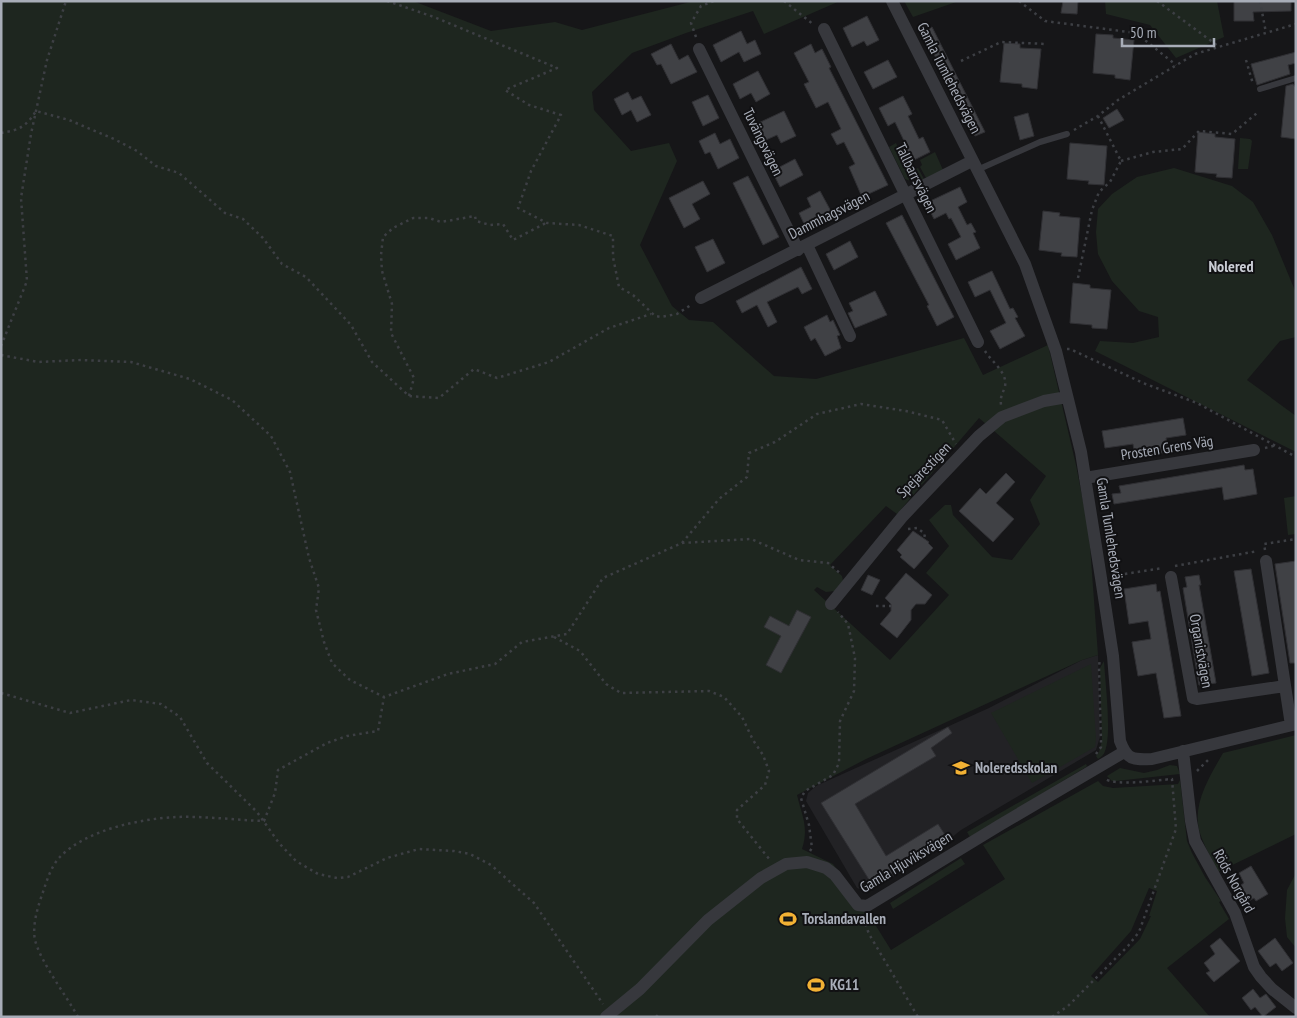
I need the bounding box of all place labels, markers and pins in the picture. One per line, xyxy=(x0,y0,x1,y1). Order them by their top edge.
school or university icon: Noleredsskolan xyxy=(951,758,971,778)
place label: Noleredsskolan xyxy=(975,758,1057,777)
sports icon: Torslandavallen xyxy=(778,909,798,929)
place label: Torslandavallen xyxy=(802,909,886,928)
sports icon: KG11 xyxy=(806,975,826,995)
place label: KG11 xyxy=(830,975,859,994)

